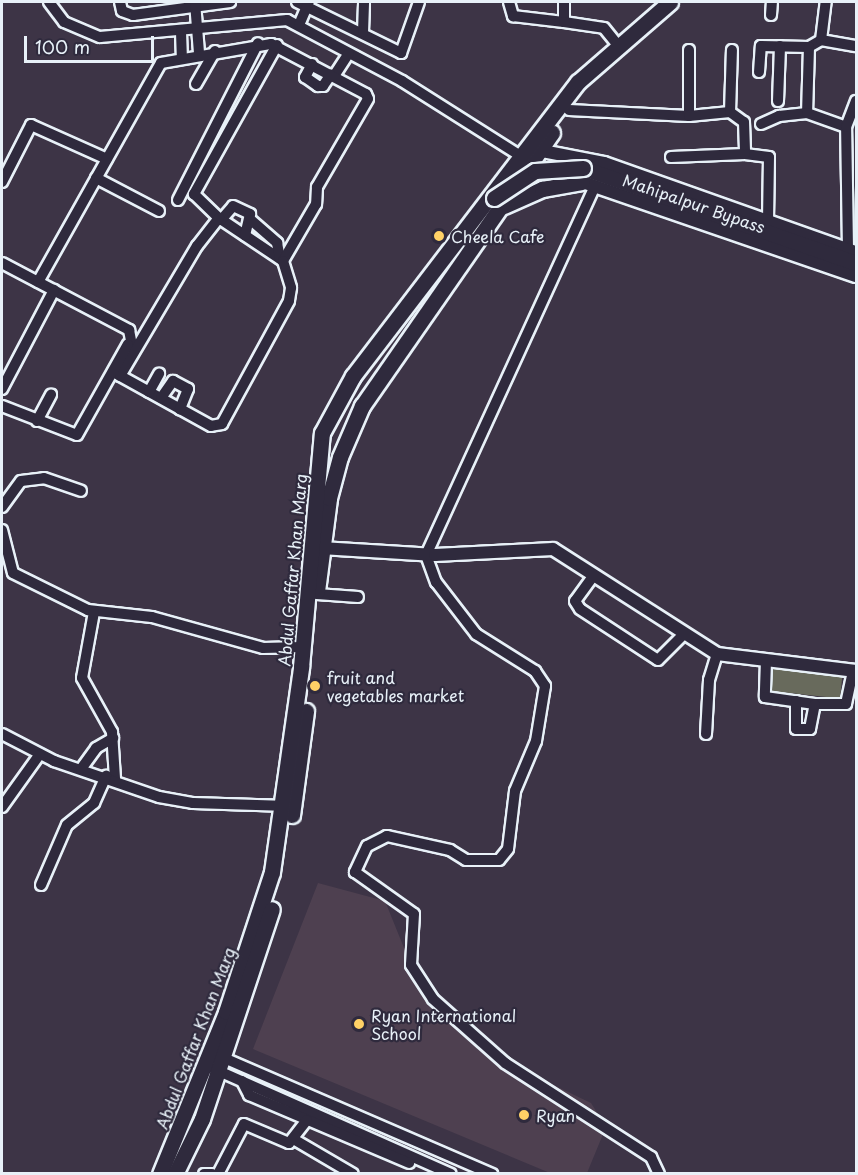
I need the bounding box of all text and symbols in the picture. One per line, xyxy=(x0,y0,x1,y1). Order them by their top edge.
scale bar xyxy=(27,24,158,62)
text: 100 m xyxy=(35,33,90,60)
street label: Mahipalpur Bypass xyxy=(620,170,768,236)
place label: Cheela Cafe xyxy=(451,226,544,246)
marker: Cheela Cafe xyxy=(432,229,446,243)
street label: Abdul Gaffar Khan Marg xyxy=(274,473,310,667)
place label: fruit and vegetables market xyxy=(327,667,466,705)
marker: fruit and vegetables market xyxy=(308,679,322,693)
street label: Abdul Gaffar Khan Marg xyxy=(152,945,238,1131)
place label: Ryan International School xyxy=(371,1005,517,1043)
marker: Ryan International School xyxy=(352,1017,366,1031)
place label: Ryan xyxy=(536,1105,575,1125)
marker: Ryan xyxy=(517,1108,531,1122)

